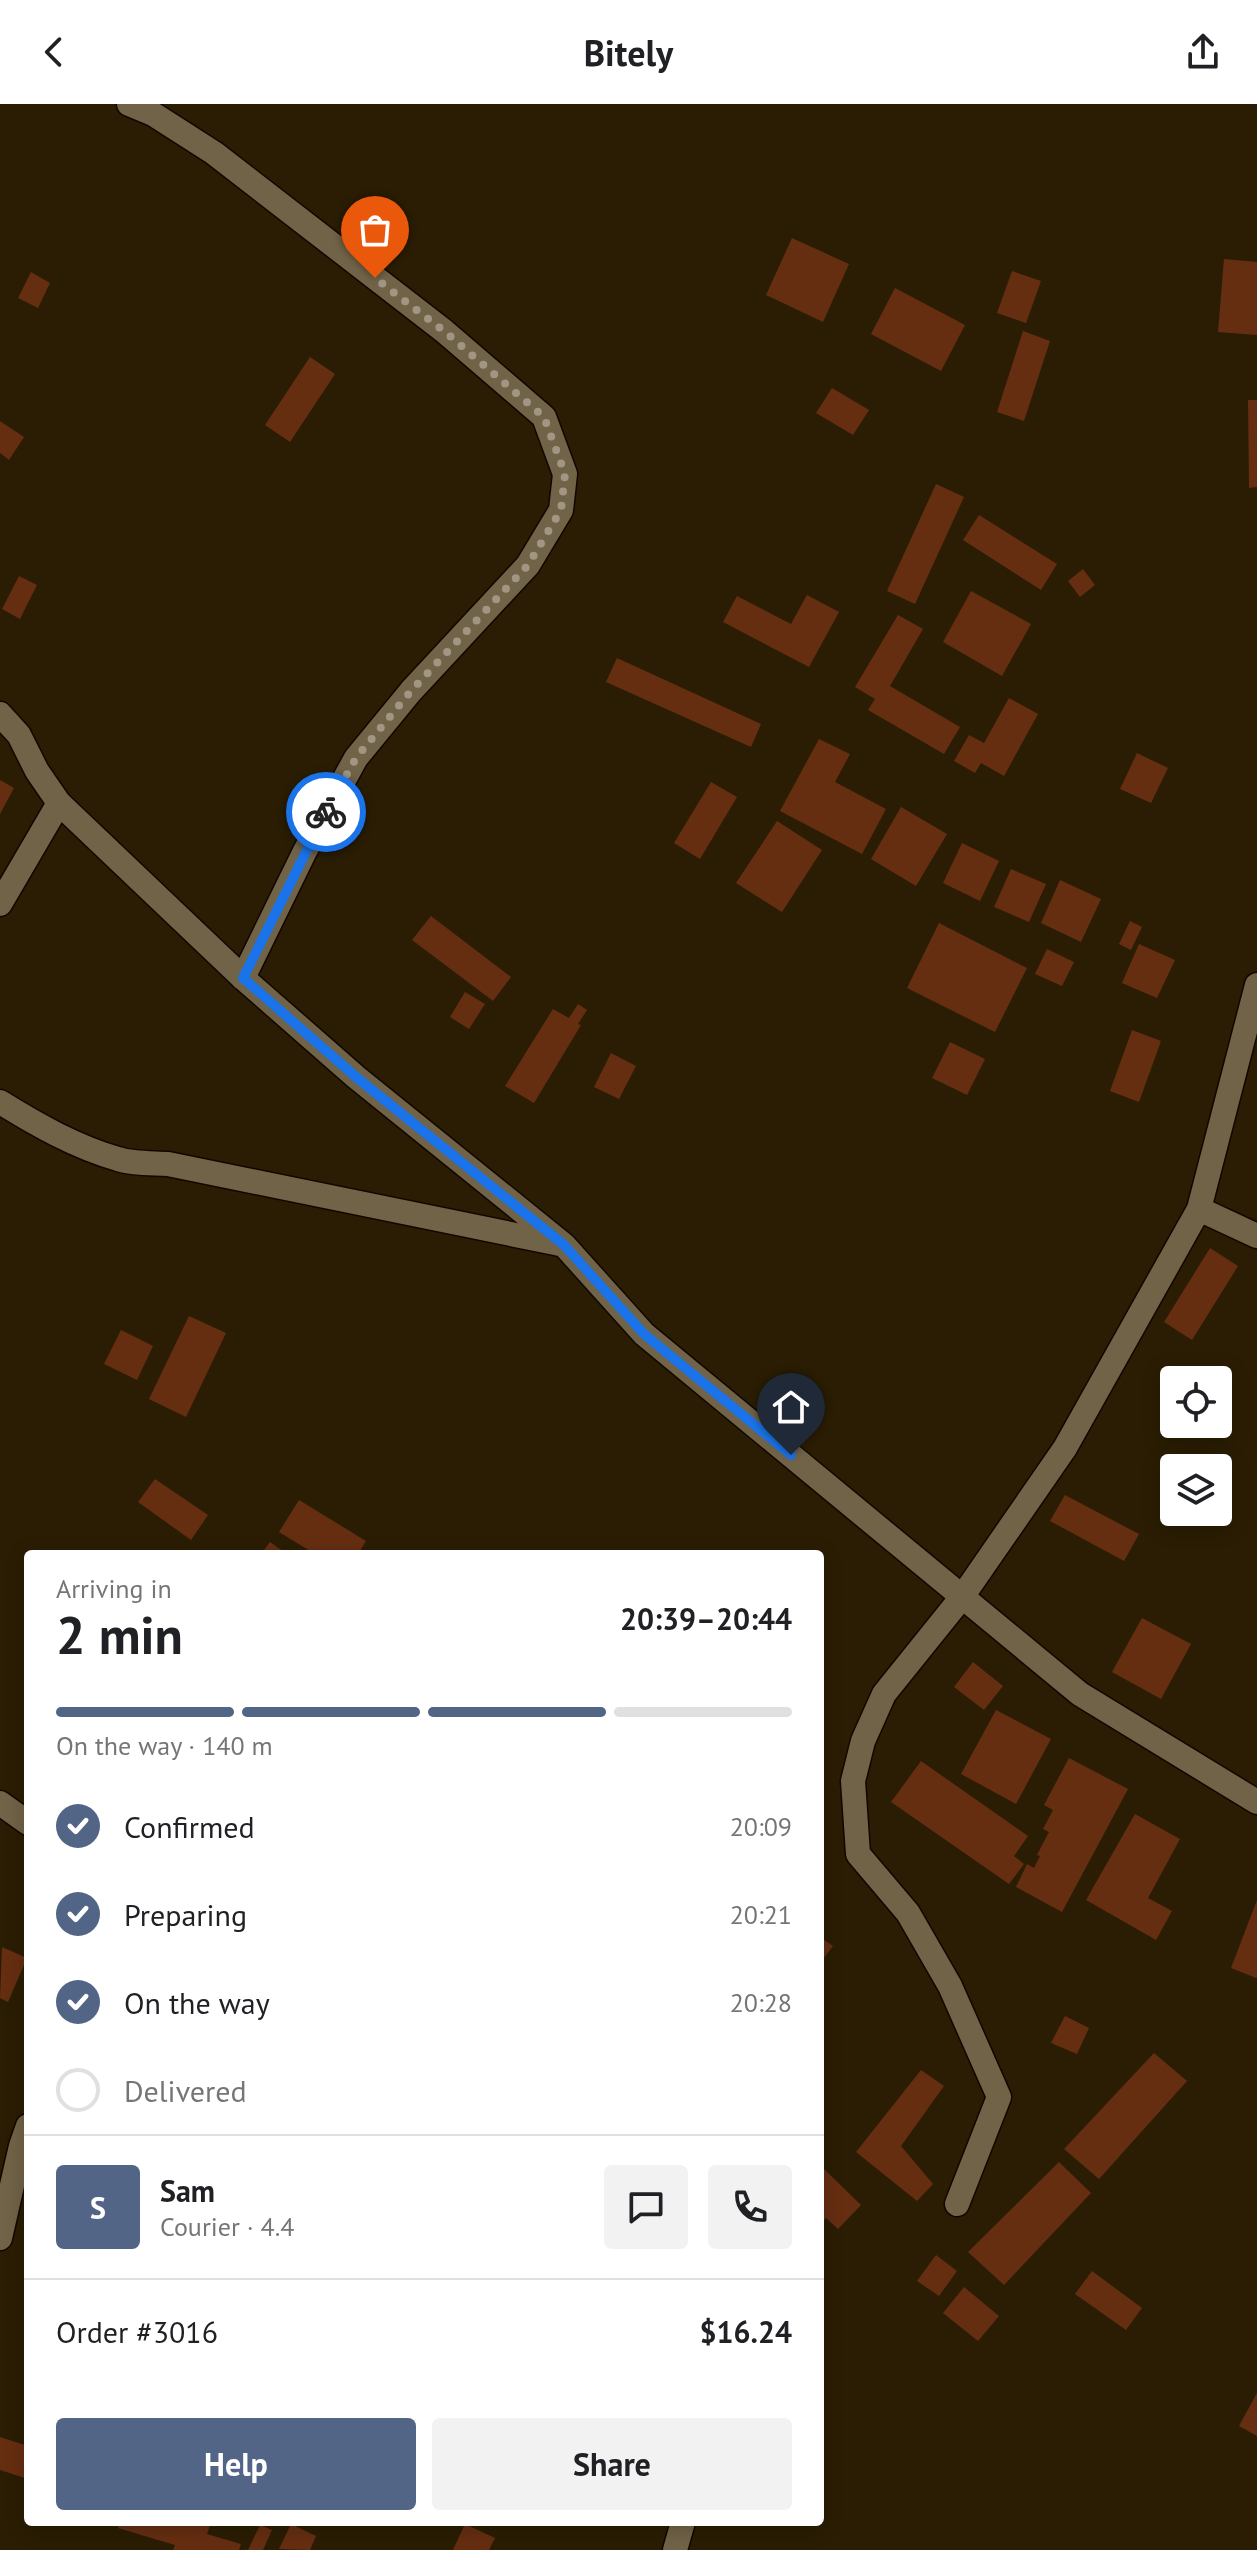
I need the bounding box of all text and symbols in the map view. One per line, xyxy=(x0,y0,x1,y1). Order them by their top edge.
text: Bitely xyxy=(584,29,673,76)
icon: back xyxy=(32,30,76,74)
icon: share xyxy=(1181,30,1225,74)
pin xyxy=(341,196,409,278)
icon: bag xyxy=(353,208,397,252)
courier xyxy=(286,772,366,852)
icon: bike xyxy=(304,790,348,834)
map controls xyxy=(1160,1366,1232,1526)
button: locate xyxy=(1160,1366,1232,1438)
pin xyxy=(757,1373,825,1455)
icon: home xyxy=(769,1385,813,1429)
button: layers xyxy=(1160,1454,1232,1526)
text: Arriving in xyxy=(56,1572,172,1605)
text: 20:39–20:44 xyxy=(620,1599,792,1638)
text: 2 min xyxy=(56,1601,183,1668)
text: On the way · 140 m xyxy=(56,1729,273,1762)
icon: check xyxy=(56,1804,100,1848)
text: Confirmed xyxy=(124,1807,255,1846)
text: 20:09 xyxy=(730,1810,792,1843)
icon: check xyxy=(56,1892,100,1936)
text: Preparing xyxy=(124,1895,247,1934)
text: 20:21 xyxy=(730,1898,792,1931)
icon: check xyxy=(56,1980,100,2024)
text: On the way xyxy=(124,1983,270,2022)
text: 20:28 xyxy=(730,1986,792,2019)
text: Delivered xyxy=(124,2071,247,2110)
button: chat xyxy=(604,2165,688,2249)
button: phone xyxy=(708,2165,792,2249)
text: Sam xyxy=(160,2171,215,2210)
text: S xyxy=(90,2188,106,2227)
text: Courier · 4.4 xyxy=(160,2210,294,2243)
text: Order #3016 xyxy=(56,2312,218,2351)
text: $16.24 xyxy=(700,2312,792,2351)
button: Help xyxy=(56,2418,416,2510)
button: Share xyxy=(432,2418,792,2510)

